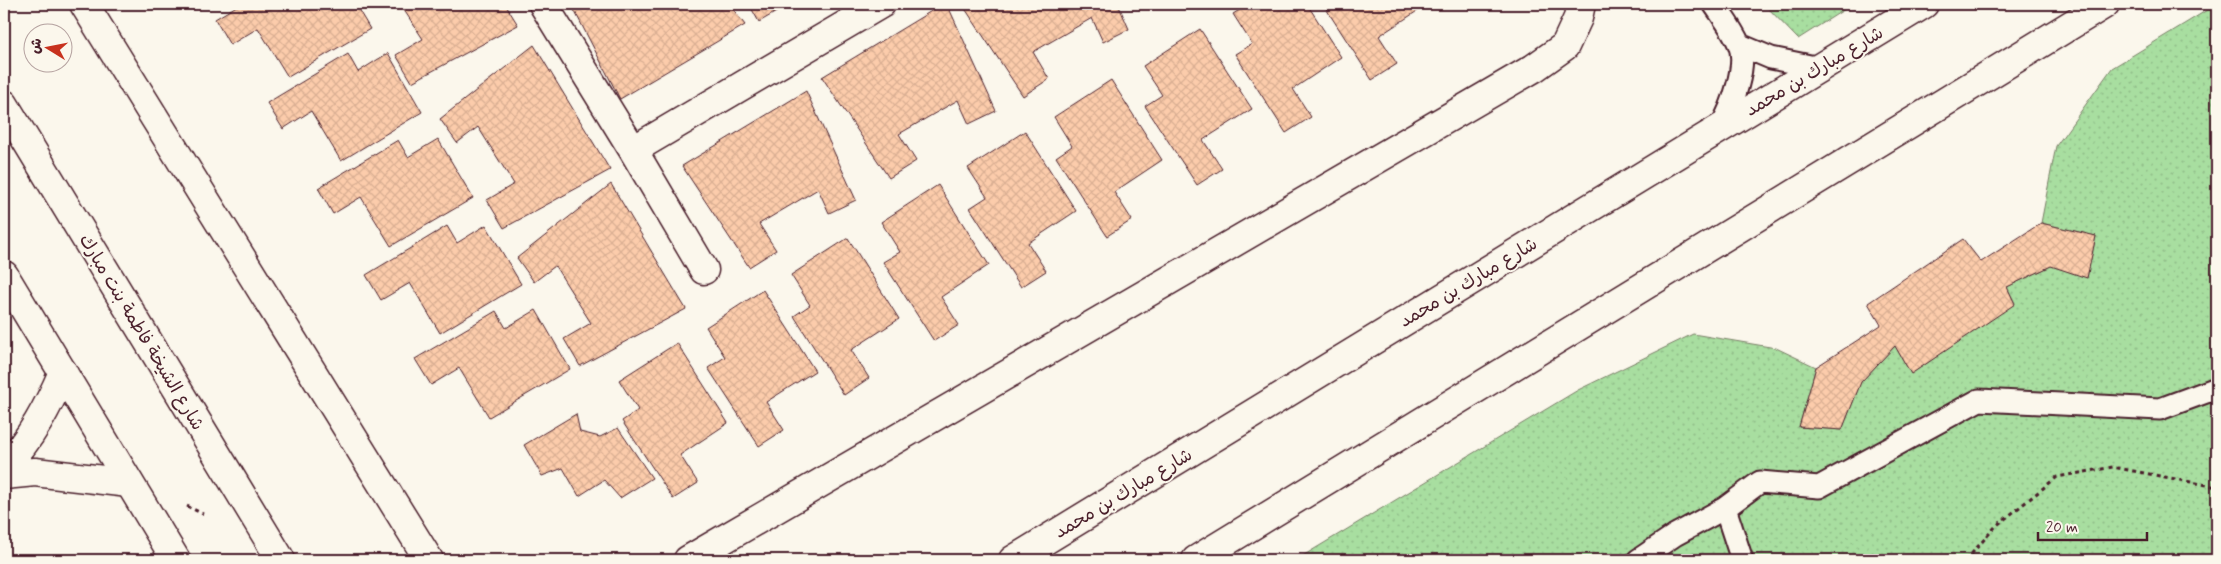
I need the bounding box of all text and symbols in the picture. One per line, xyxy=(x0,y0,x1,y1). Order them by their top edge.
street label: شارع مبارك بن محمد xyxy=(1741,21,1888,123)
north arrow xyxy=(22,22,72,72)
text: ش xyxy=(26,37,46,55)
street label: شارع الشيخة فاطمة بنت مبارك xyxy=(73,230,209,435)
street label: شارع مبارك بن محمد xyxy=(1395,232,1542,334)
street label: شارع مبارك بن محمد xyxy=(1050,443,1197,545)
scale bar xyxy=(2038,509,2147,541)
text: 20 m xyxy=(2046,518,2078,538)

